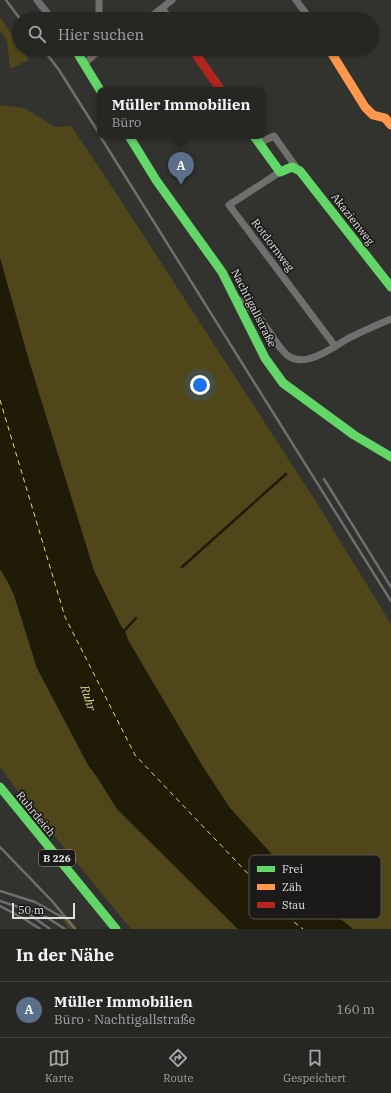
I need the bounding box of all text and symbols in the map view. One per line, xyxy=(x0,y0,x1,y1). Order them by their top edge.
search box xyxy=(12,12,379,56)
icon: search xyxy=(26,23,48,45)
text: Hier suchen xyxy=(58,25,144,44)
popup xyxy=(97,87,265,139)
text: Müller Immobilien xyxy=(112,95,250,114)
text: Büro xyxy=(112,114,141,131)
pin: A xyxy=(168,152,194,185)
street label: Akazienweg xyxy=(328,190,378,248)
street label: Rotdornweg xyxy=(249,216,297,274)
street label: Nachtigallstraße xyxy=(228,267,280,350)
your location xyxy=(190,375,210,395)
water label: Ruhr xyxy=(77,682,100,713)
street label: Ruhrdeich xyxy=(13,788,59,840)
road number: B 226 xyxy=(39,850,75,866)
legend xyxy=(249,855,381,919)
text: Frei xyxy=(282,862,303,876)
text: Zäh xyxy=(282,880,302,894)
text: Stau xyxy=(282,898,305,912)
scale bar xyxy=(12,901,75,920)
text: 50 m xyxy=(18,903,44,917)
text: In der Nähe xyxy=(16,944,114,966)
text: Müller Immobilien xyxy=(54,992,193,1011)
text: A xyxy=(24,1001,34,1018)
text: 160 m xyxy=(336,1001,375,1018)
text: Büro · Nachtigallstraße xyxy=(54,1011,196,1028)
tab: Karte xyxy=(45,1047,73,1085)
tab: Route xyxy=(163,1047,193,1085)
tab: Gespeichert xyxy=(283,1047,346,1085)

